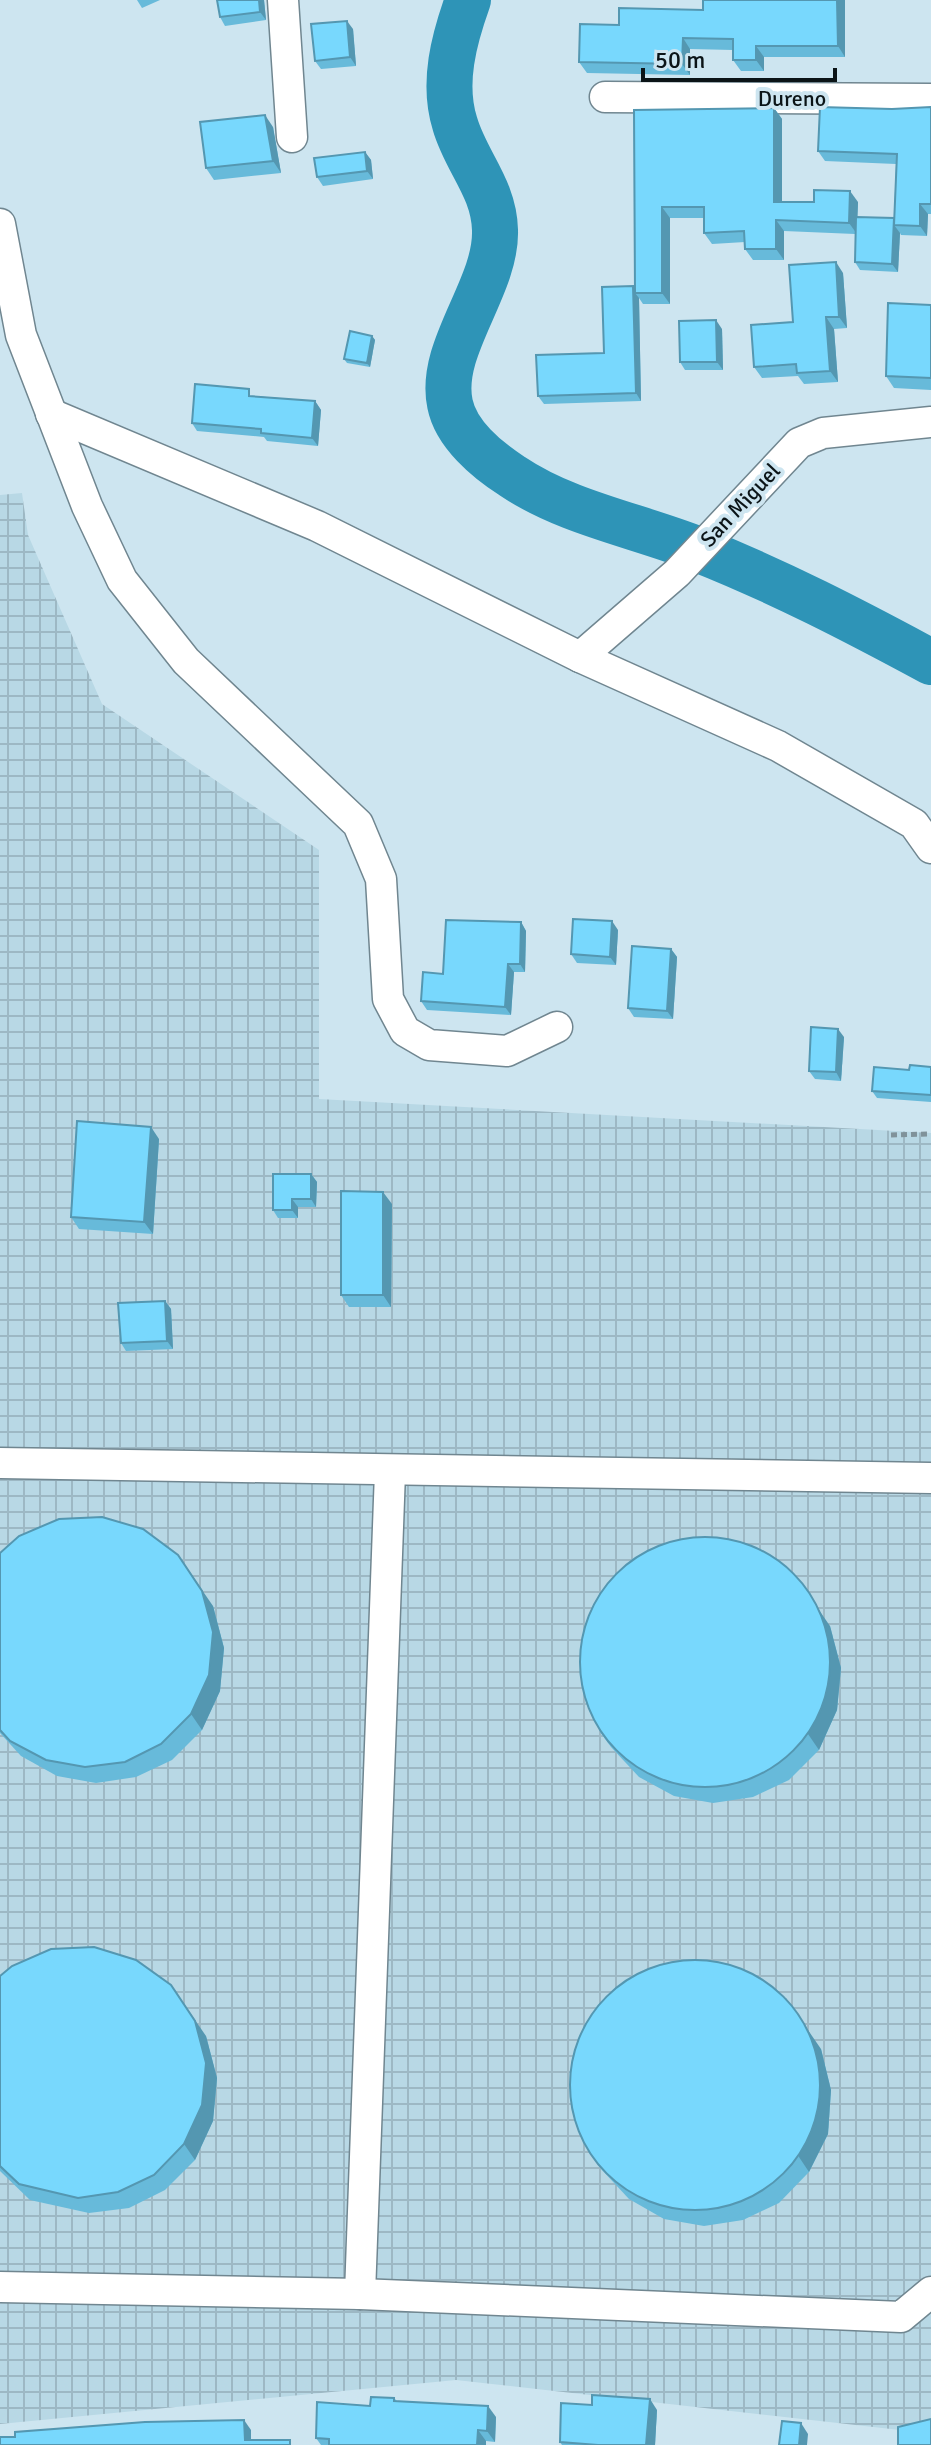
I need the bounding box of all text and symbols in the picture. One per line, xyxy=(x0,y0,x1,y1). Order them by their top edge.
scale bar xyxy=(643,32,835,82)
text: 50 m xyxy=(655,45,705,75)
street label: Dureno xyxy=(758,85,826,112)
street label: San Miguel xyxy=(694,457,786,553)

